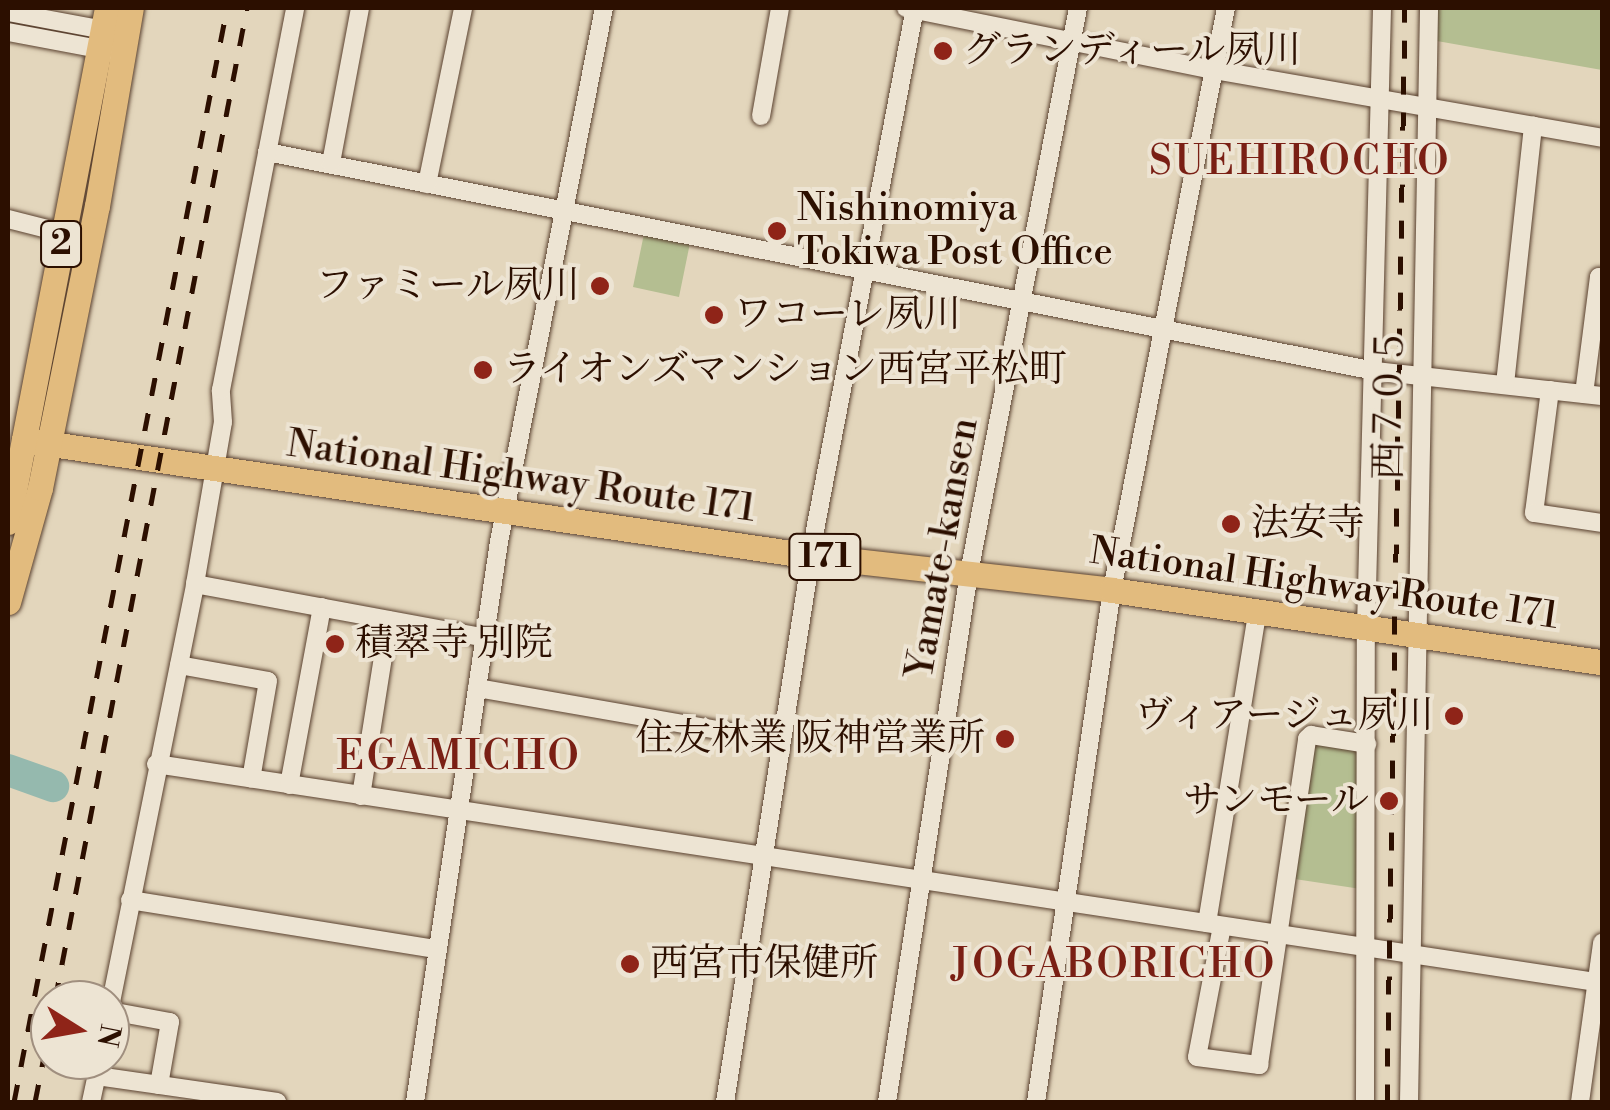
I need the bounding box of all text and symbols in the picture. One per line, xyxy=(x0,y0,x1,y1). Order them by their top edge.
place label: グランディール夙川 xyxy=(963,28,1305,74)
marker: グランディール夙川 xyxy=(932,40,954,62)
district label: SUEHIROCHO xyxy=(1149,138,1451,186)
place label: Nishinomiya Tokiwa Post Office xyxy=(797,186,1113,276)
road number: 2 xyxy=(38,214,84,274)
marker: Nishinomiya Tokiwa Post Office xyxy=(766,220,788,242)
place label: ファミール夙川 xyxy=(314,263,580,309)
marker: ファミール夙川 xyxy=(589,275,611,297)
place label: ワコーレ夙川 xyxy=(734,292,962,338)
marker: ワコーレ夙川 xyxy=(703,304,725,326)
street label: 西７０５ xyxy=(1366,328,1414,480)
place label: ライオンズマンション西宮平松町 xyxy=(503,347,1073,393)
marker: ライオンズマンション西宮平松町 xyxy=(472,359,494,381)
street label: Yamate-kansen xyxy=(898,414,988,682)
street label: National Highway Route 171 xyxy=(284,422,758,532)
place label: 法安寺 xyxy=(1251,501,1365,547)
marker: 法安寺 xyxy=(1220,513,1242,535)
road number: 171 xyxy=(788,527,862,587)
street label: National Highway Route 171 xyxy=(1087,529,1561,639)
place label: 積翠寺 別院 xyxy=(355,621,553,667)
marker: 積翠寺 別院 xyxy=(324,633,346,655)
place label: ヴィアージュ夙川 xyxy=(1131,693,1434,739)
marker: ヴィアージュ夙川 xyxy=(1443,705,1465,727)
place label: 住友林業 阪神営業所 xyxy=(635,716,985,762)
marker: 住友林業 阪神営業所 xyxy=(994,728,1016,750)
district label: EGAMICHO xyxy=(337,733,581,781)
place label: サンモール xyxy=(1181,778,1369,824)
marker: サンモール xyxy=(1378,790,1400,812)
place label: 西宮市保健所 xyxy=(650,941,878,987)
district label: JOGABORICHO xyxy=(951,941,1277,989)
marker: 西宮市保健所 xyxy=(619,953,641,975)
north arrow xyxy=(30,980,130,1080)
text: N xyxy=(89,1021,127,1050)

